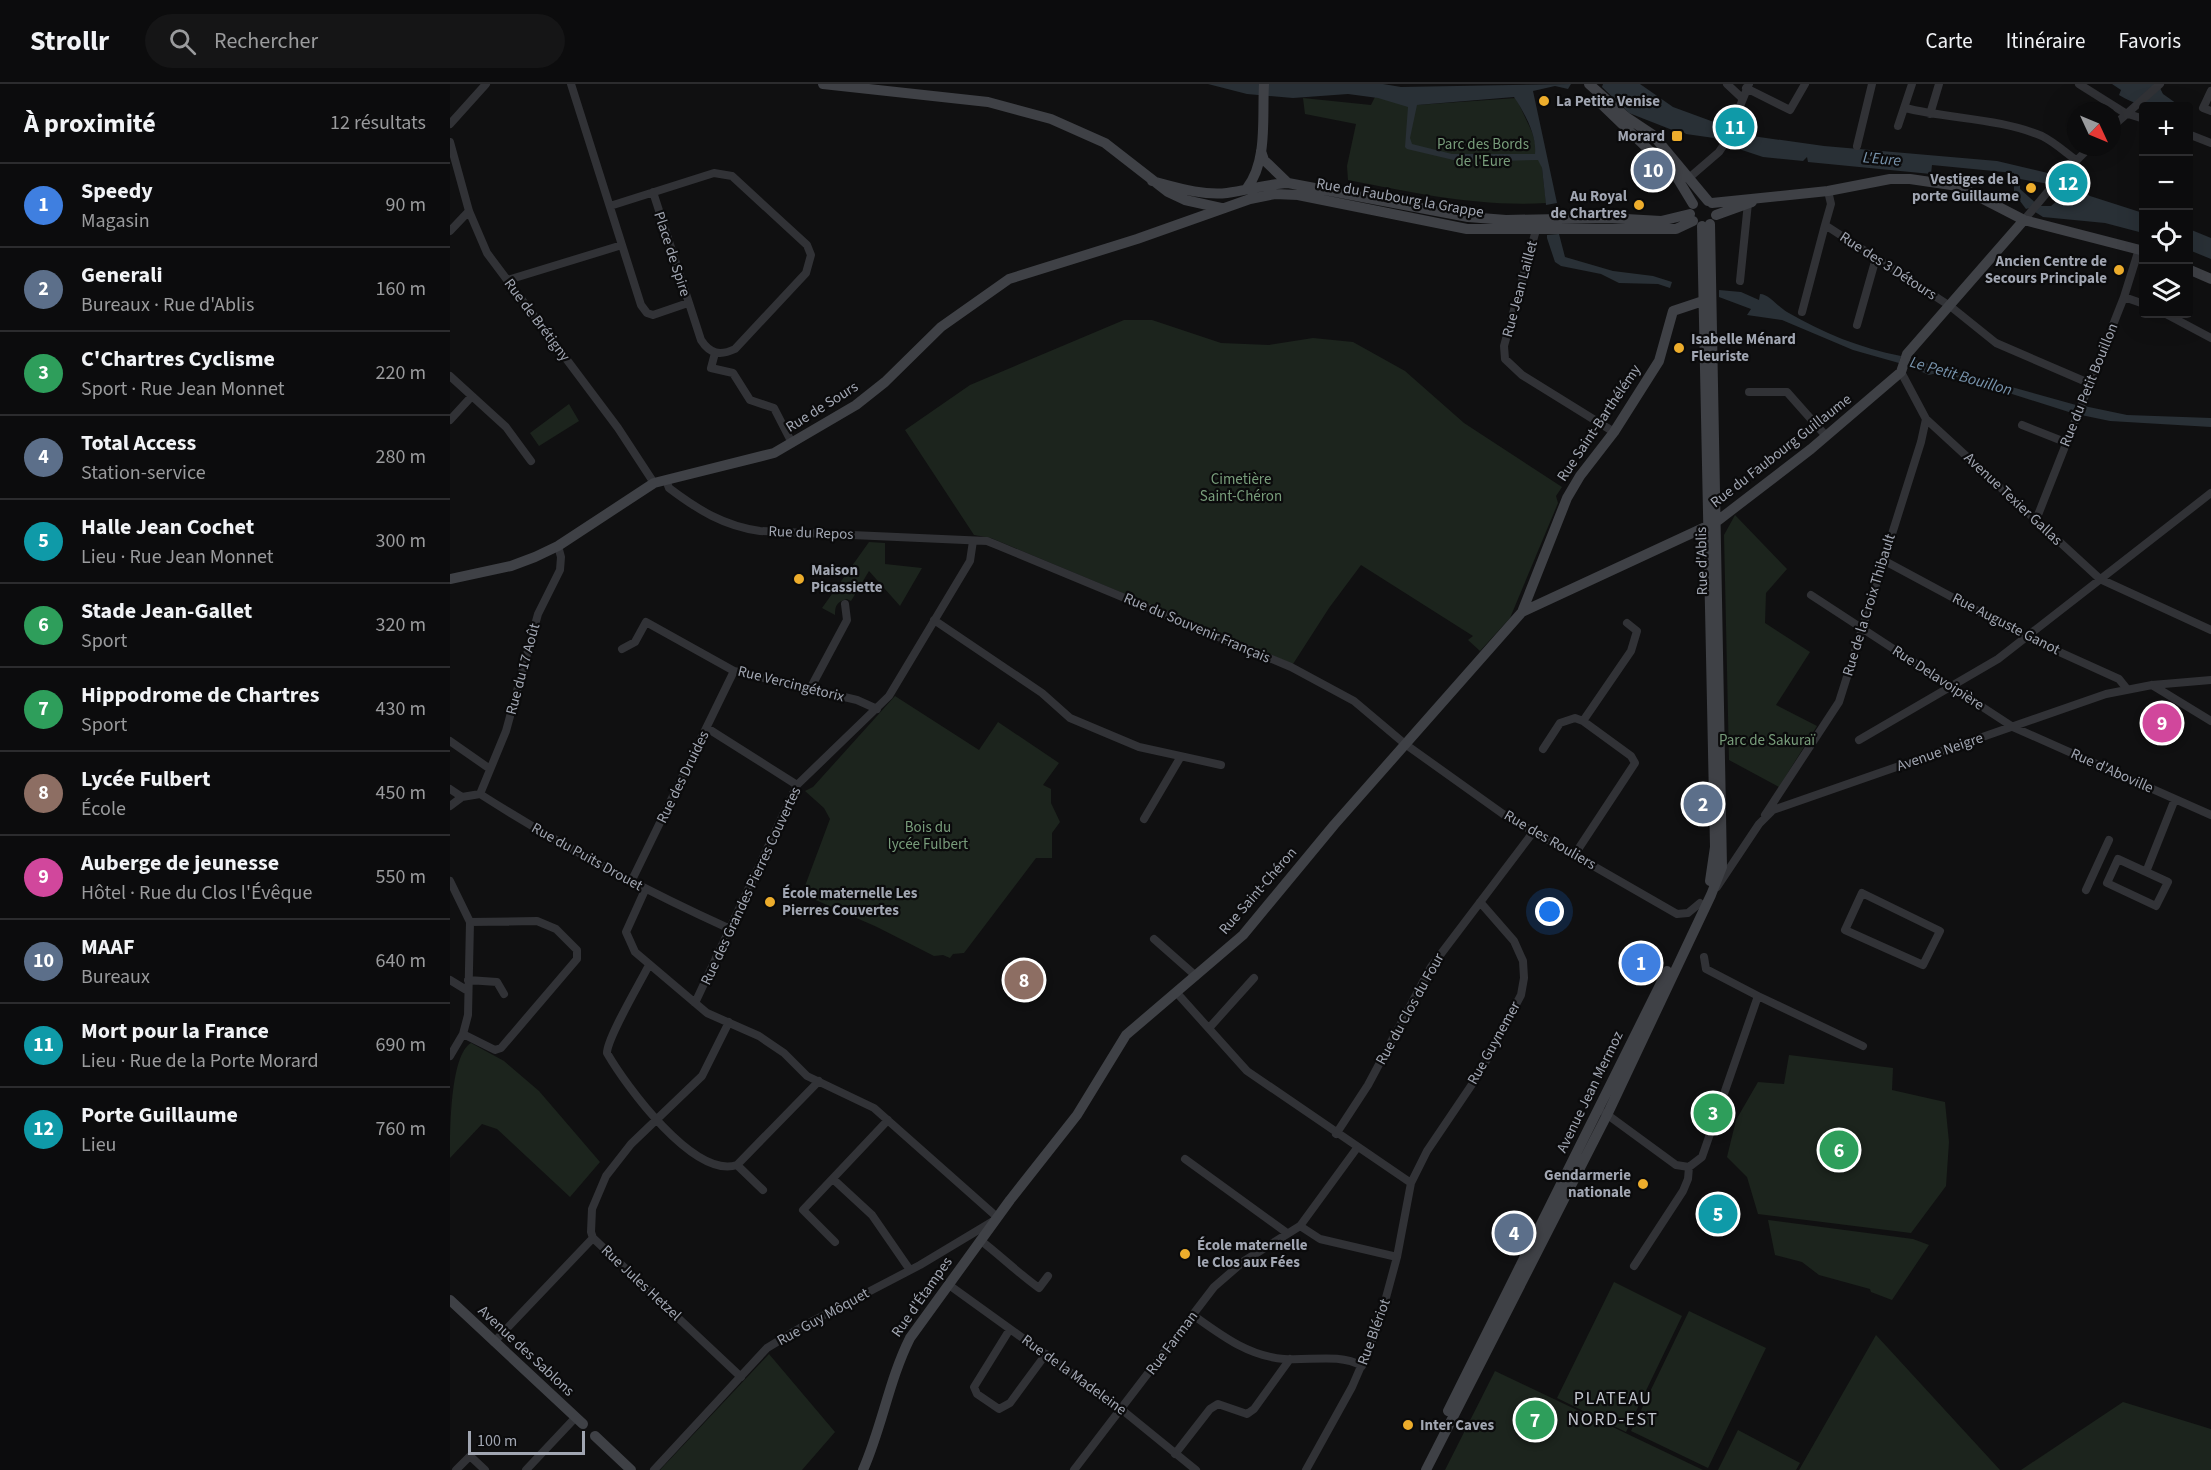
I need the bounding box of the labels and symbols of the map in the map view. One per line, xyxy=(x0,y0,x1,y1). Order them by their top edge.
place label: La Petite Venise xyxy=(1556,91,1660,112)
marker: La Petite Venise xyxy=(1537,94,1551,108)
north arrow xyxy=(2067,102,2121,156)
pin: 11 xyxy=(1716,104,1754,150)
place label: Morard xyxy=(1617,126,1665,147)
marker: Morard xyxy=(1670,129,1684,143)
park label: Parc des Bords de l'Eure xyxy=(1437,134,1529,172)
water label: L'Eure xyxy=(1862,146,1902,172)
pin: 10 xyxy=(1634,148,1672,193)
pin: 12 xyxy=(2048,160,2088,206)
place label: Vestiges de la porte Guillaume xyxy=(1912,169,2019,207)
street label: Rue du Faubourg la Grappe xyxy=(1315,173,1485,223)
marker: Vestiges de la porte Guillaume xyxy=(2024,181,2038,195)
place label: Au Royal de Chartres xyxy=(1550,186,1628,224)
marker: Au Royal de Chartres xyxy=(1632,198,1646,212)
street label: Place de Spire xyxy=(648,209,696,299)
street label: Rue des 3 Détours xyxy=(1835,227,1941,305)
street label: Rue Jean Laillet xyxy=(1497,239,1543,339)
place label: Ancien Centre de Secours Principale xyxy=(1985,251,2107,289)
marker: Ancien Centre de Secours Principale xyxy=(2112,263,2126,277)
street label: Rue de Brétigny xyxy=(499,274,575,366)
street label: Rue du Petit Bouillon xyxy=(2055,320,2123,450)
place label: Isabelle Ménard Fleuriste xyxy=(1691,329,1796,367)
marker: Isabelle Ménard Fleuriste xyxy=(1672,341,1686,355)
water label: Le Petit Bouillon xyxy=(1907,351,2015,401)
street label: Rue Saint-Barthélémy xyxy=(1552,360,1646,486)
street label: Rue de Sours xyxy=(782,376,862,438)
street label: Rue du Faubourg Guillaume xyxy=(1706,389,1856,513)
street label: Avenue Texier Gallas xyxy=(1959,448,2067,550)
park label: Cimetière Saint-Chéron xyxy=(1200,469,1282,507)
street label: Rue du Repos xyxy=(768,521,854,545)
street label: Rue d'Ablis xyxy=(1691,527,1713,595)
street label: Rue de la Croix Thibault xyxy=(1837,531,1901,679)
place label: Maison Picassiette xyxy=(811,560,883,598)
marker: Maison Picassiette xyxy=(792,572,806,586)
street label: Rue du Souvenir Français xyxy=(1120,588,1274,668)
street label: Rue Auguste Ganot xyxy=(1949,588,2063,660)
street label: Rue du 17 Août xyxy=(501,621,545,717)
street label: Rue Delavoipière xyxy=(1888,640,1988,716)
street label: Rue Vercingétorix xyxy=(736,661,847,707)
pin: 9 xyxy=(2142,700,2182,746)
street label: Rue des Druides xyxy=(652,727,714,827)
street label: Avenue Neigre xyxy=(1894,727,1986,777)
park label: Parc de Sakuraï xyxy=(1719,730,1816,751)
street label: Rue d'Aboville xyxy=(2067,743,2157,799)
pin: 2 xyxy=(1684,782,1722,826)
street label: Rue des Grandes Pierres Couvertes xyxy=(696,783,806,989)
street label: Rue des Rouliers xyxy=(1500,805,1600,875)
park label: Bois du lycée Fulbert xyxy=(888,817,968,855)
street label: Rue du Puits Drouet xyxy=(528,818,646,896)
street label: Rue Saint-Chéron xyxy=(1214,843,1302,939)
place label: École maternelle Les Pierres Couvertes xyxy=(782,883,918,921)
marker: École maternelle Les Pierres Couvertes xyxy=(763,895,777,909)
your location xyxy=(1535,897,1564,926)
pin: 1 xyxy=(1622,940,1660,986)
street label: Rue du Clos du Four xyxy=(1371,949,1450,1069)
pin: 8 xyxy=(1004,958,1044,1002)
street label: Rue Guynemer xyxy=(1462,997,1526,1088)
street label: Avenue Jean Mermoz xyxy=(1551,1028,1629,1156)
pin: 3 xyxy=(1694,1090,1732,1136)
pin: 6 xyxy=(1820,1128,1858,1172)
place label: Gendarmerie nationale xyxy=(1544,1165,1631,1203)
marker: Gendarmerie nationale xyxy=(1636,1177,1650,1191)
pin: 5 xyxy=(1698,1192,1738,1236)
pin: 4 xyxy=(1494,1210,1534,1256)
place label: École maternelle le Clos aux Fées xyxy=(1197,1235,1308,1273)
street label: Rue Jules Hetzel xyxy=(596,1240,686,1326)
marker: École maternelle le Clos aux Fées xyxy=(1178,1247,1192,1261)
street label: Rue d'Étampes xyxy=(887,1253,957,1341)
street label: Rue Guy Môquet xyxy=(773,1283,873,1351)
street label: Rue Blériot xyxy=(1352,1296,1396,1368)
street label: Avenue des Sablons xyxy=(473,1301,579,1401)
street label: Rue Farman xyxy=(1141,1307,1203,1379)
street label: Rue de la Madeleine xyxy=(1017,1330,1131,1420)
district label: PLATEAU NORD-EST xyxy=(1568,1386,1658,1432)
pin: 7 xyxy=(1516,1398,1554,1442)
place label: Inter Caves xyxy=(1420,1415,1494,1436)
marker: Inter Caves xyxy=(1401,1418,1415,1432)
scale bar xyxy=(468,1428,585,1456)

